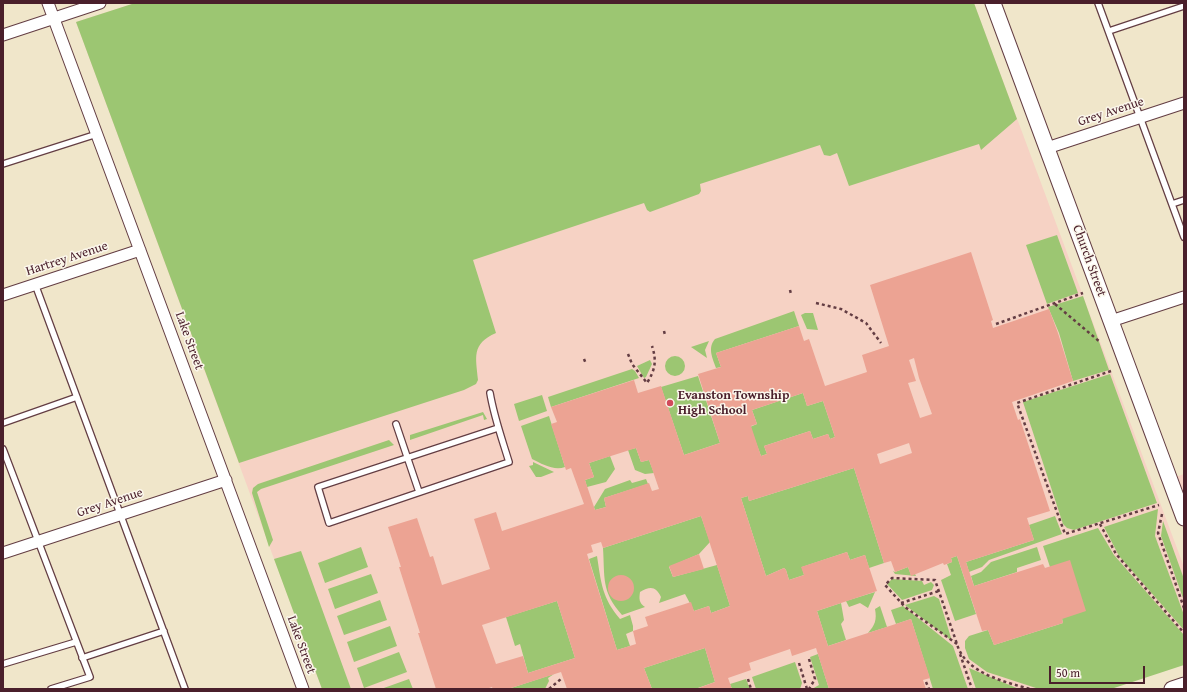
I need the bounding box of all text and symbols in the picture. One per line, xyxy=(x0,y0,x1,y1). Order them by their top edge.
street label: Grey Avenue xyxy=(1076,94,1146,130)
street label: Church Street xyxy=(1069,223,1109,299)
street label: Hartrey Avenue xyxy=(24,238,110,280)
street label: Lake Street xyxy=(171,310,207,372)
place label: Evanston Township High School xyxy=(678,388,789,419)
marker: Evanston Township High School xyxy=(665,398,675,408)
street label: Grey Avenue xyxy=(75,485,145,521)
street label: Lake Street xyxy=(283,614,319,676)
scale bar xyxy=(1051,658,1147,684)
text: 50 m xyxy=(1056,664,1080,681)

